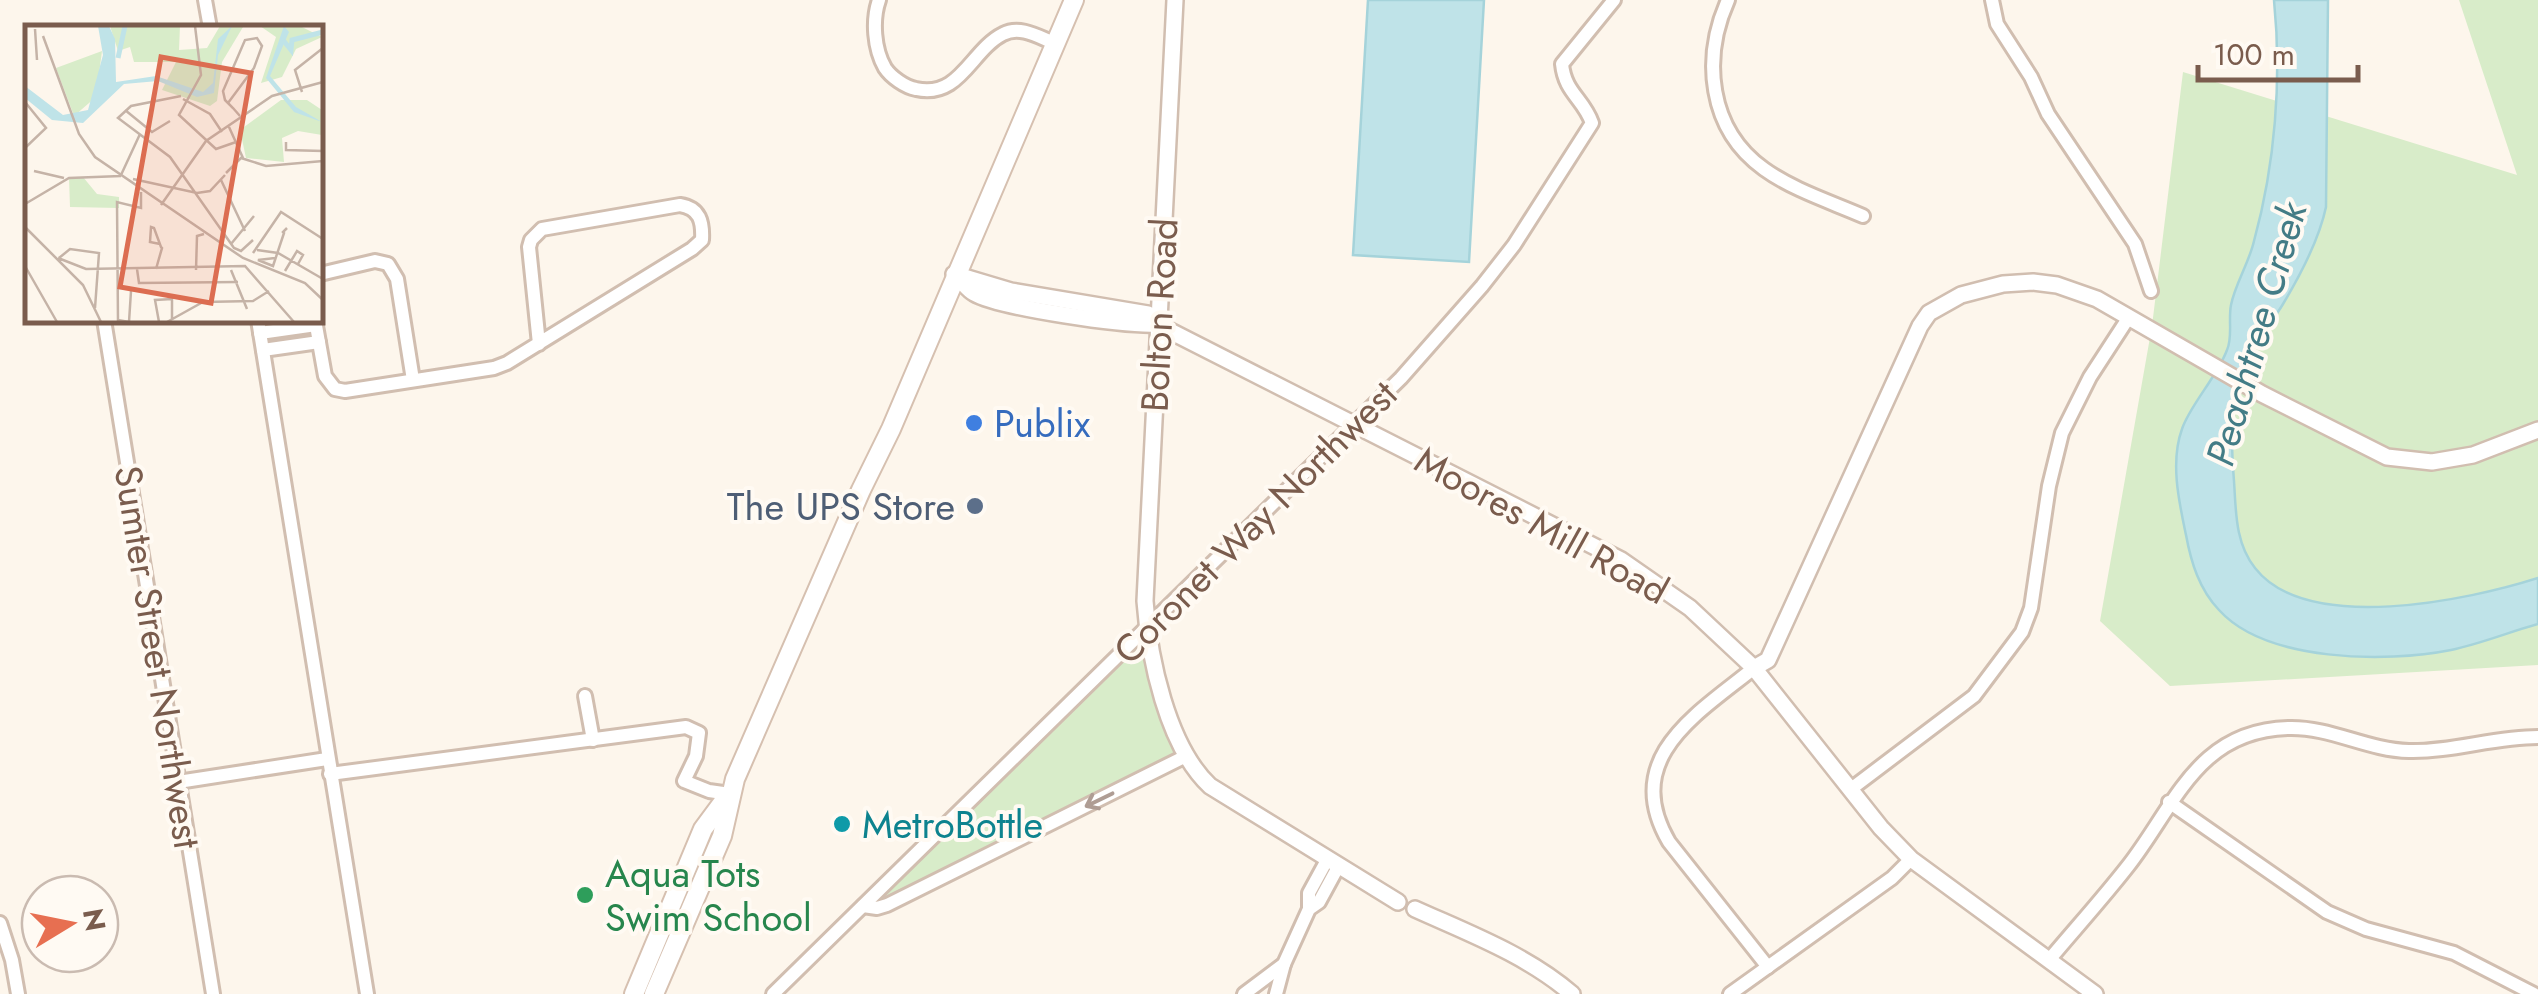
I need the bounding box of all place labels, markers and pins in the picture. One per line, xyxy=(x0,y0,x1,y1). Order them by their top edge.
place label: Publix xyxy=(994,396,1090,451)
marker: Publix xyxy=(963,412,985,434)
place label: The UPS Store xyxy=(727,479,955,534)
marker: The UPS Store xyxy=(964,495,986,517)
place label: MetroBottle xyxy=(862,797,1043,852)
marker: MetroBottle xyxy=(831,813,853,835)
place label: Aqua Tots Swim School xyxy=(605,846,812,945)
marker: Aqua Tots Swim School xyxy=(574,884,596,906)

